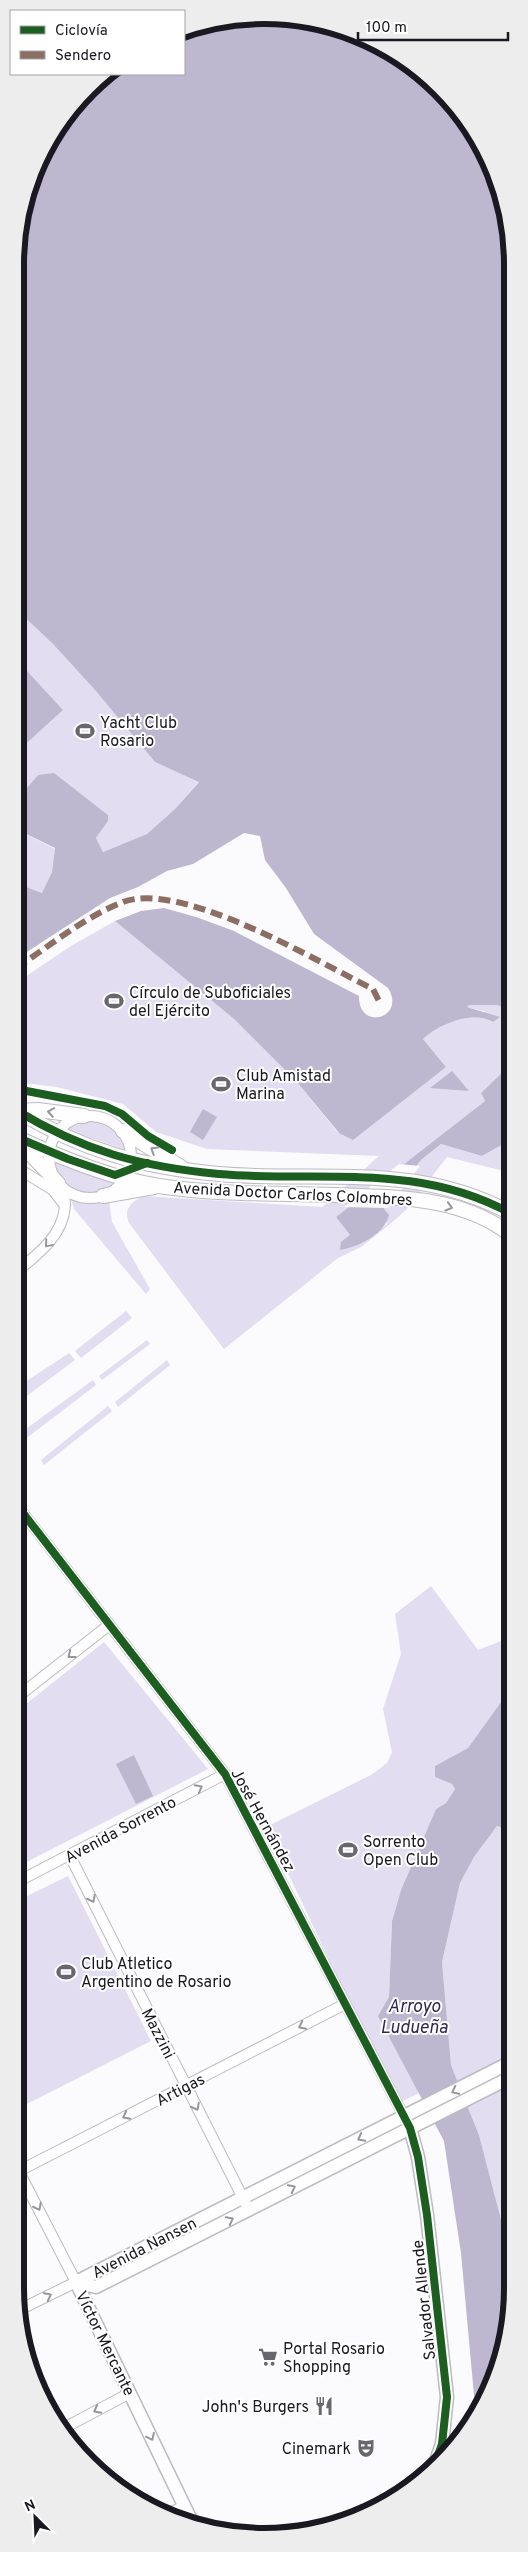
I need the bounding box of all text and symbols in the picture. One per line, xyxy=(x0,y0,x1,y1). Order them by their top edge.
legend xyxy=(10,10,185,75)
scale bar xyxy=(358,10,508,42)
text: 100 m xyxy=(366,19,407,38)
text: Ciclovía xyxy=(55,22,108,41)
text: Sendero xyxy=(55,47,111,66)
place label: Yacht Club Rosario xyxy=(100,714,177,752)
sports icon: Yacht Club Rosario xyxy=(74,720,96,742)
place label: Círculo de Suboficiales del Ejército xyxy=(129,984,291,1022)
sports icon: Círculo de Suboficiales del Ejército xyxy=(103,990,125,1012)
place label: Club Amistad Marina xyxy=(236,1067,331,1105)
sports icon: Club Amistad Marina xyxy=(210,1073,232,1095)
one-way arrow xyxy=(47,1107,55,1118)
one-way arrow xyxy=(151,1147,160,1156)
street label: Avenida Doctor Carlos Colombres xyxy=(173,1179,413,1211)
one-way arrow xyxy=(444,1201,452,1211)
one-way arrow xyxy=(45,1238,54,1247)
one-way arrow xyxy=(68,1649,77,1657)
street label: José Hernández xyxy=(225,1766,299,1876)
one-way arrow xyxy=(193,1784,202,1794)
street label: Avenida Sorrento xyxy=(62,1793,180,1869)
place label: Sorrento Open Club xyxy=(363,1833,438,1871)
sports icon: Sorrento Open Club xyxy=(337,1839,359,1861)
one-way arrow xyxy=(86,1894,96,1903)
place label: Club Atletico Argentino de Rosario xyxy=(81,1955,231,1993)
sports icon: Club Atletico Argentino de Rosario xyxy=(55,1961,77,1983)
water label: Arroyo Ludueña xyxy=(380,1996,449,2040)
street label: Mazzini xyxy=(136,2005,178,2063)
one-way arrow xyxy=(298,2020,307,2030)
street label: Artigas xyxy=(153,2070,209,2112)
one-way arrow xyxy=(451,2085,460,2095)
one-way arrow xyxy=(190,2102,200,2111)
one-way arrow xyxy=(122,2110,131,2120)
one-way arrow xyxy=(357,2132,366,2142)
one-way arrow xyxy=(287,2184,296,2194)
one-way arrow xyxy=(32,2202,42,2211)
street label: Avenida Nansen xyxy=(89,2214,201,2284)
one-way arrow xyxy=(225,2216,234,2226)
street label: Salvador Allende xyxy=(409,2239,441,2361)
street label: Víctor Mercante xyxy=(70,2288,138,2400)
one-way arrow xyxy=(43,2292,52,2302)
place label: Portal Rosario Shopping xyxy=(283,2340,385,2378)
supermarket icon: Portal Rosario Shopping xyxy=(257,2346,279,2368)
restaurant icon: John's Burgers xyxy=(313,2395,335,2417)
place label: John's Burgers xyxy=(202,2398,309,2418)
one-way arrow xyxy=(93,2404,102,2414)
one-way arrow xyxy=(145,2432,156,2441)
theatre icon: Cinemark xyxy=(355,2437,377,2459)
place label: Cinemark xyxy=(282,2440,351,2460)
north arrow xyxy=(10,2492,60,2542)
text: N xyxy=(22,2497,38,2516)

